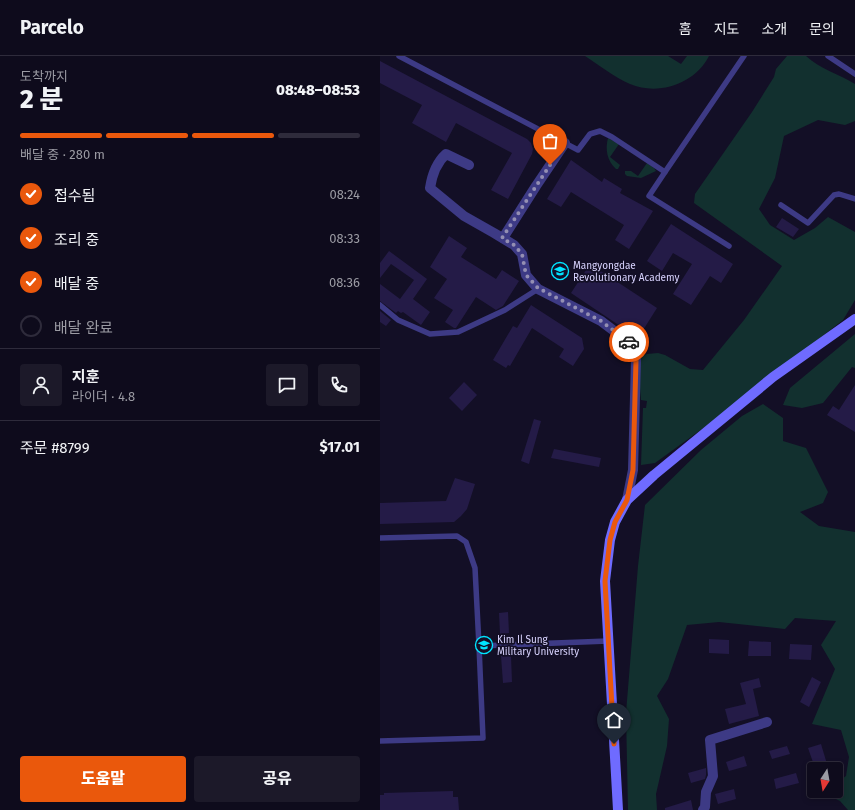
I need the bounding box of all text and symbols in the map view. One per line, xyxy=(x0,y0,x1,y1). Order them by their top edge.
text: Parcelo xyxy=(20,16,84,39)
text: 홈 xyxy=(679,21,692,38)
text: 지도 xyxy=(714,21,739,38)
text: 소개 xyxy=(761,21,787,38)
text: 문의 xyxy=(809,21,835,38)
text: 도착까지 xyxy=(20,69,68,84)
text: 08:48–08:53 xyxy=(276,81,360,99)
text: 2 분 xyxy=(20,84,63,115)
pin xyxy=(533,124,567,165)
icon: bag xyxy=(539,130,561,152)
text: 배달 중 · 280 m xyxy=(20,147,105,162)
icon: check xyxy=(20,183,42,205)
text: 접수됨 xyxy=(54,187,95,205)
text: 08:24 xyxy=(329,187,360,202)
icon: check xyxy=(20,227,42,249)
text: 조리 중 xyxy=(54,231,99,249)
text: 08:33 xyxy=(329,231,360,246)
place label: Mangyongdae Revolutionary Academy xyxy=(573,260,680,284)
school or university icon: Mangyongdae Revolutionary Academy xyxy=(550,261,570,281)
icon: check xyxy=(20,271,42,293)
text: 배달 중 xyxy=(54,275,99,293)
text: 08:36 xyxy=(329,275,360,290)
text: 배달 완료 xyxy=(54,319,113,337)
courier xyxy=(609,322,649,362)
icon: car xyxy=(618,331,640,353)
button: person xyxy=(20,364,62,406)
button: chat xyxy=(266,364,308,406)
button: phone xyxy=(318,364,360,406)
text: 지훈 xyxy=(72,368,100,386)
text: 라이더 · 4.8 xyxy=(72,389,135,404)
text: $17.01 xyxy=(320,438,360,456)
text: 주문 #8799 xyxy=(20,439,90,457)
place label: Kim Il Sung Military University xyxy=(497,634,579,658)
school or university icon: Kim Il Sung Military University xyxy=(474,635,494,655)
pin xyxy=(597,703,631,744)
icon: home xyxy=(603,709,625,731)
button: 도움말 xyxy=(20,756,186,802)
button: 공유 xyxy=(194,756,360,802)
north arrow xyxy=(807,762,843,798)
map controls xyxy=(807,762,843,798)

